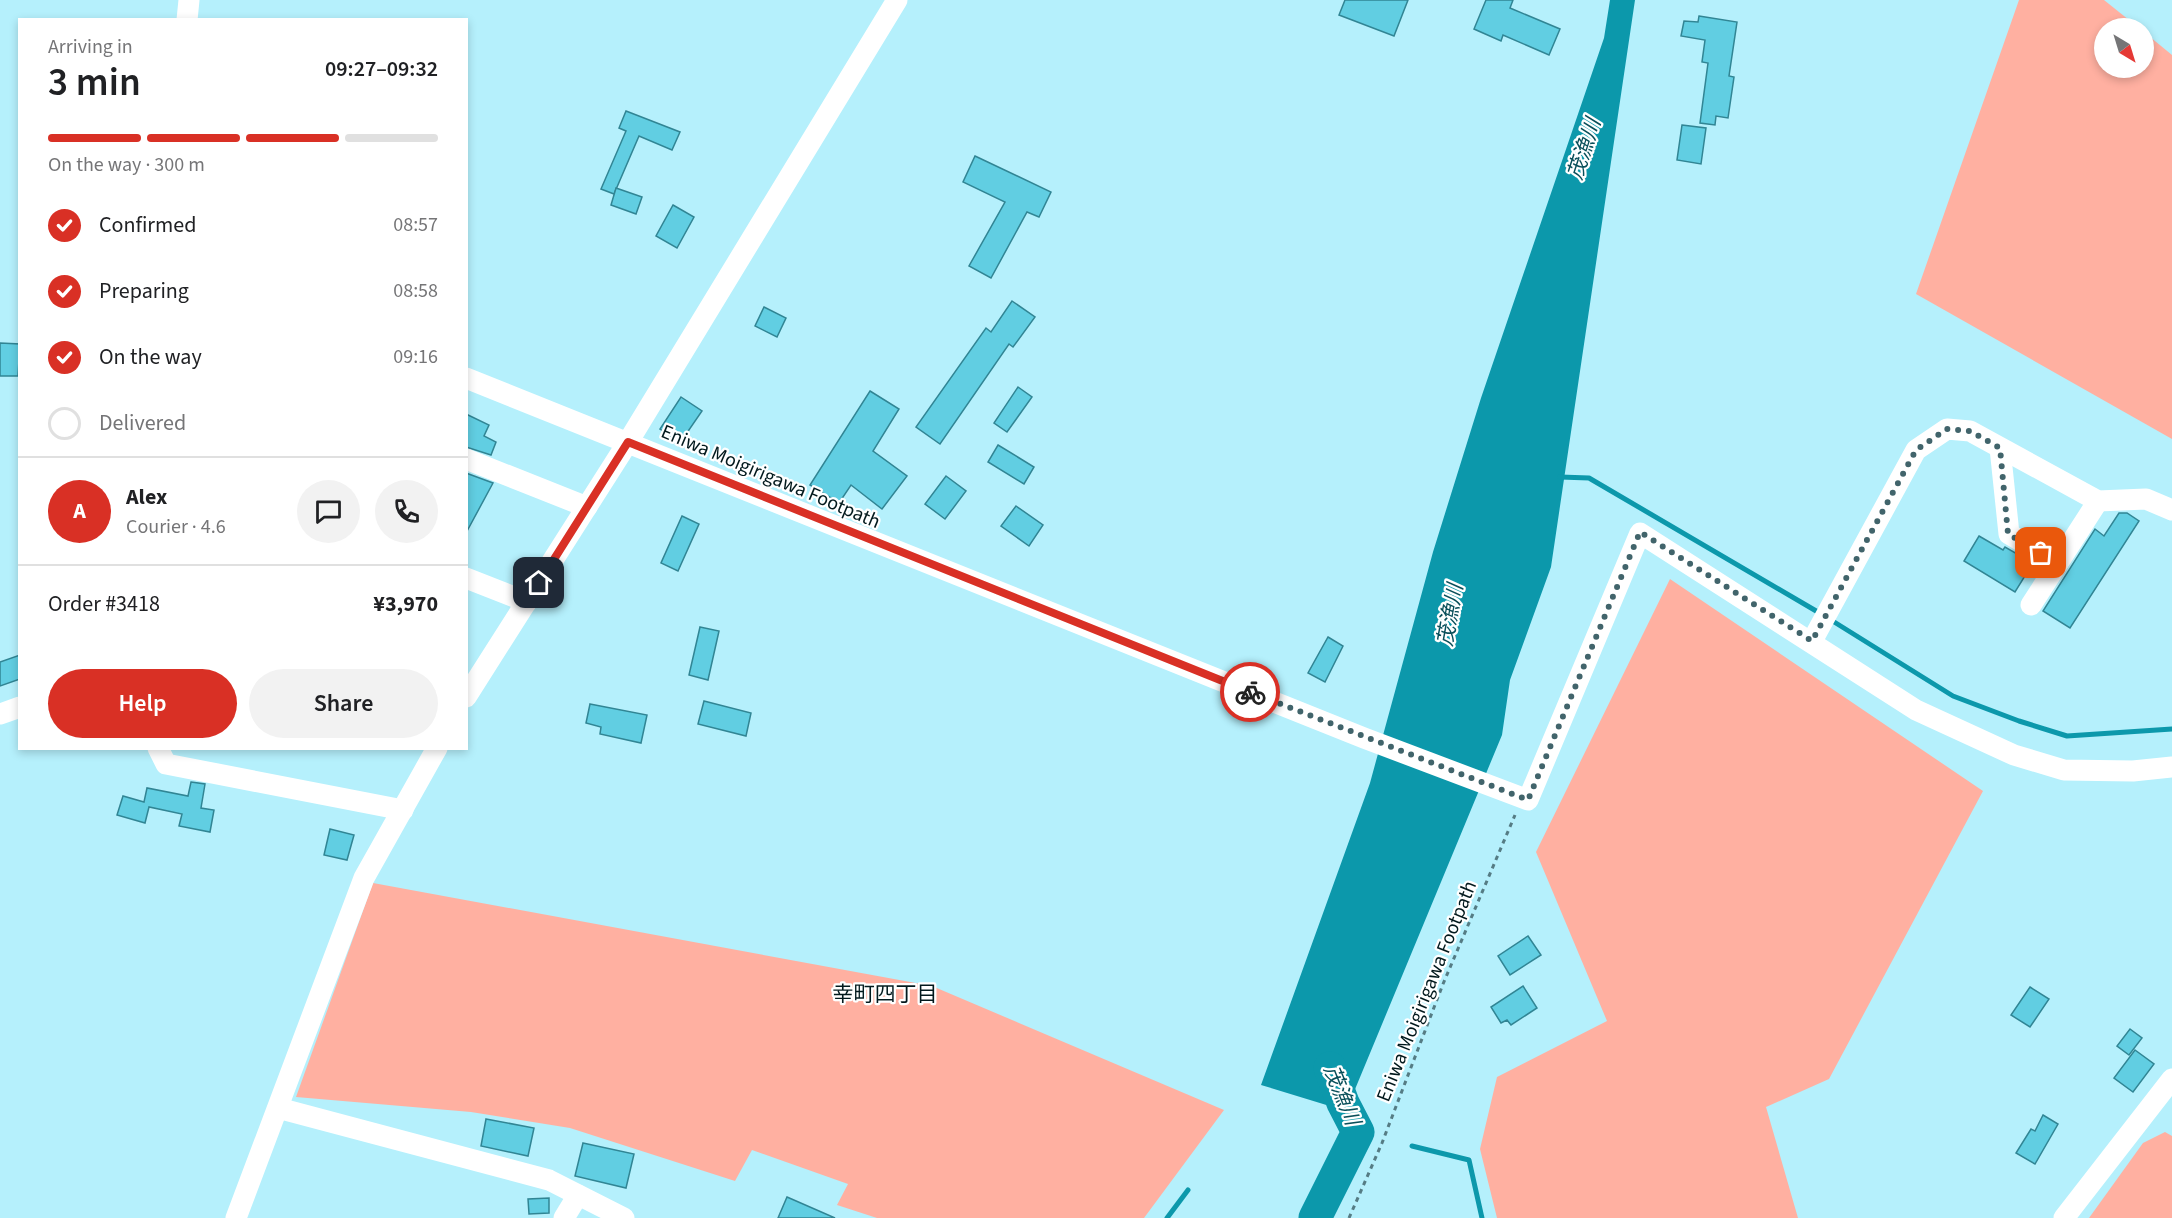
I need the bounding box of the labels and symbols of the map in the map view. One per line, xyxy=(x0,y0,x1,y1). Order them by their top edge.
north arrow xyxy=(2094,18,2154,78)
water label: 茂漁川 xyxy=(1560,113,1609,184)
street label: Eniwa Moigirigawa Footpath xyxy=(657,418,885,536)
pin xyxy=(2015,527,2066,578)
pin xyxy=(513,557,564,608)
water label: 茂漁川 xyxy=(1430,579,1471,649)
courier xyxy=(1220,662,1280,722)
street label: Eniwa Moigirigawa Footpath xyxy=(1370,877,1484,1106)
district label: 幸町四丁目 xyxy=(833,979,938,1009)
water label: 茂漁川 xyxy=(1316,1060,1368,1132)

